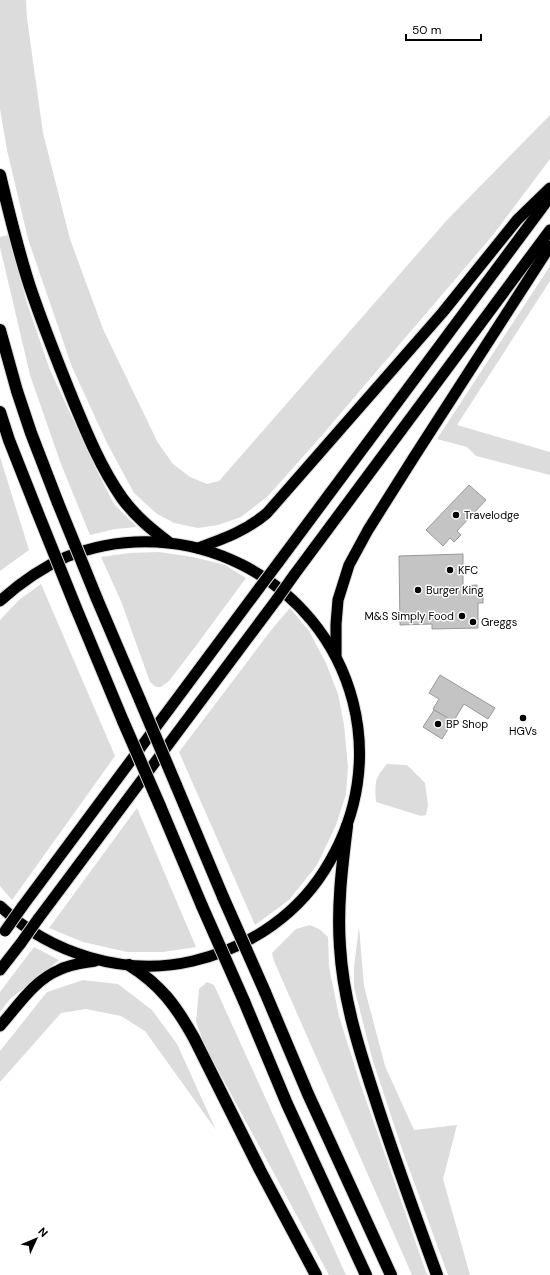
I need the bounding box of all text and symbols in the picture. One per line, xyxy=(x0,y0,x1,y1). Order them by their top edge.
scale bar xyxy=(406,16,481,42)
text: 50 m xyxy=(412,22,441,38)
place label: Travelodge xyxy=(464,508,519,522)
marker: Travelodge xyxy=(451,510,461,520)
place label: KFC xyxy=(458,563,478,577)
marker: KFC xyxy=(445,565,455,575)
place label: Burger King xyxy=(426,583,484,597)
marker: Burger King xyxy=(413,585,423,595)
place label: M&S Simply Food xyxy=(365,609,454,623)
marker: M&S Simply Food xyxy=(457,611,467,621)
place label: Greggs xyxy=(481,615,517,629)
marker: Greggs xyxy=(468,617,478,627)
marker: HGVs xyxy=(518,713,528,723)
place label: BP Shop xyxy=(446,717,488,731)
marker: BP Shop xyxy=(433,719,443,729)
place label: HGVs xyxy=(509,724,537,738)
north arrow xyxy=(16,1219,56,1259)
text: N xyxy=(35,1224,51,1240)

